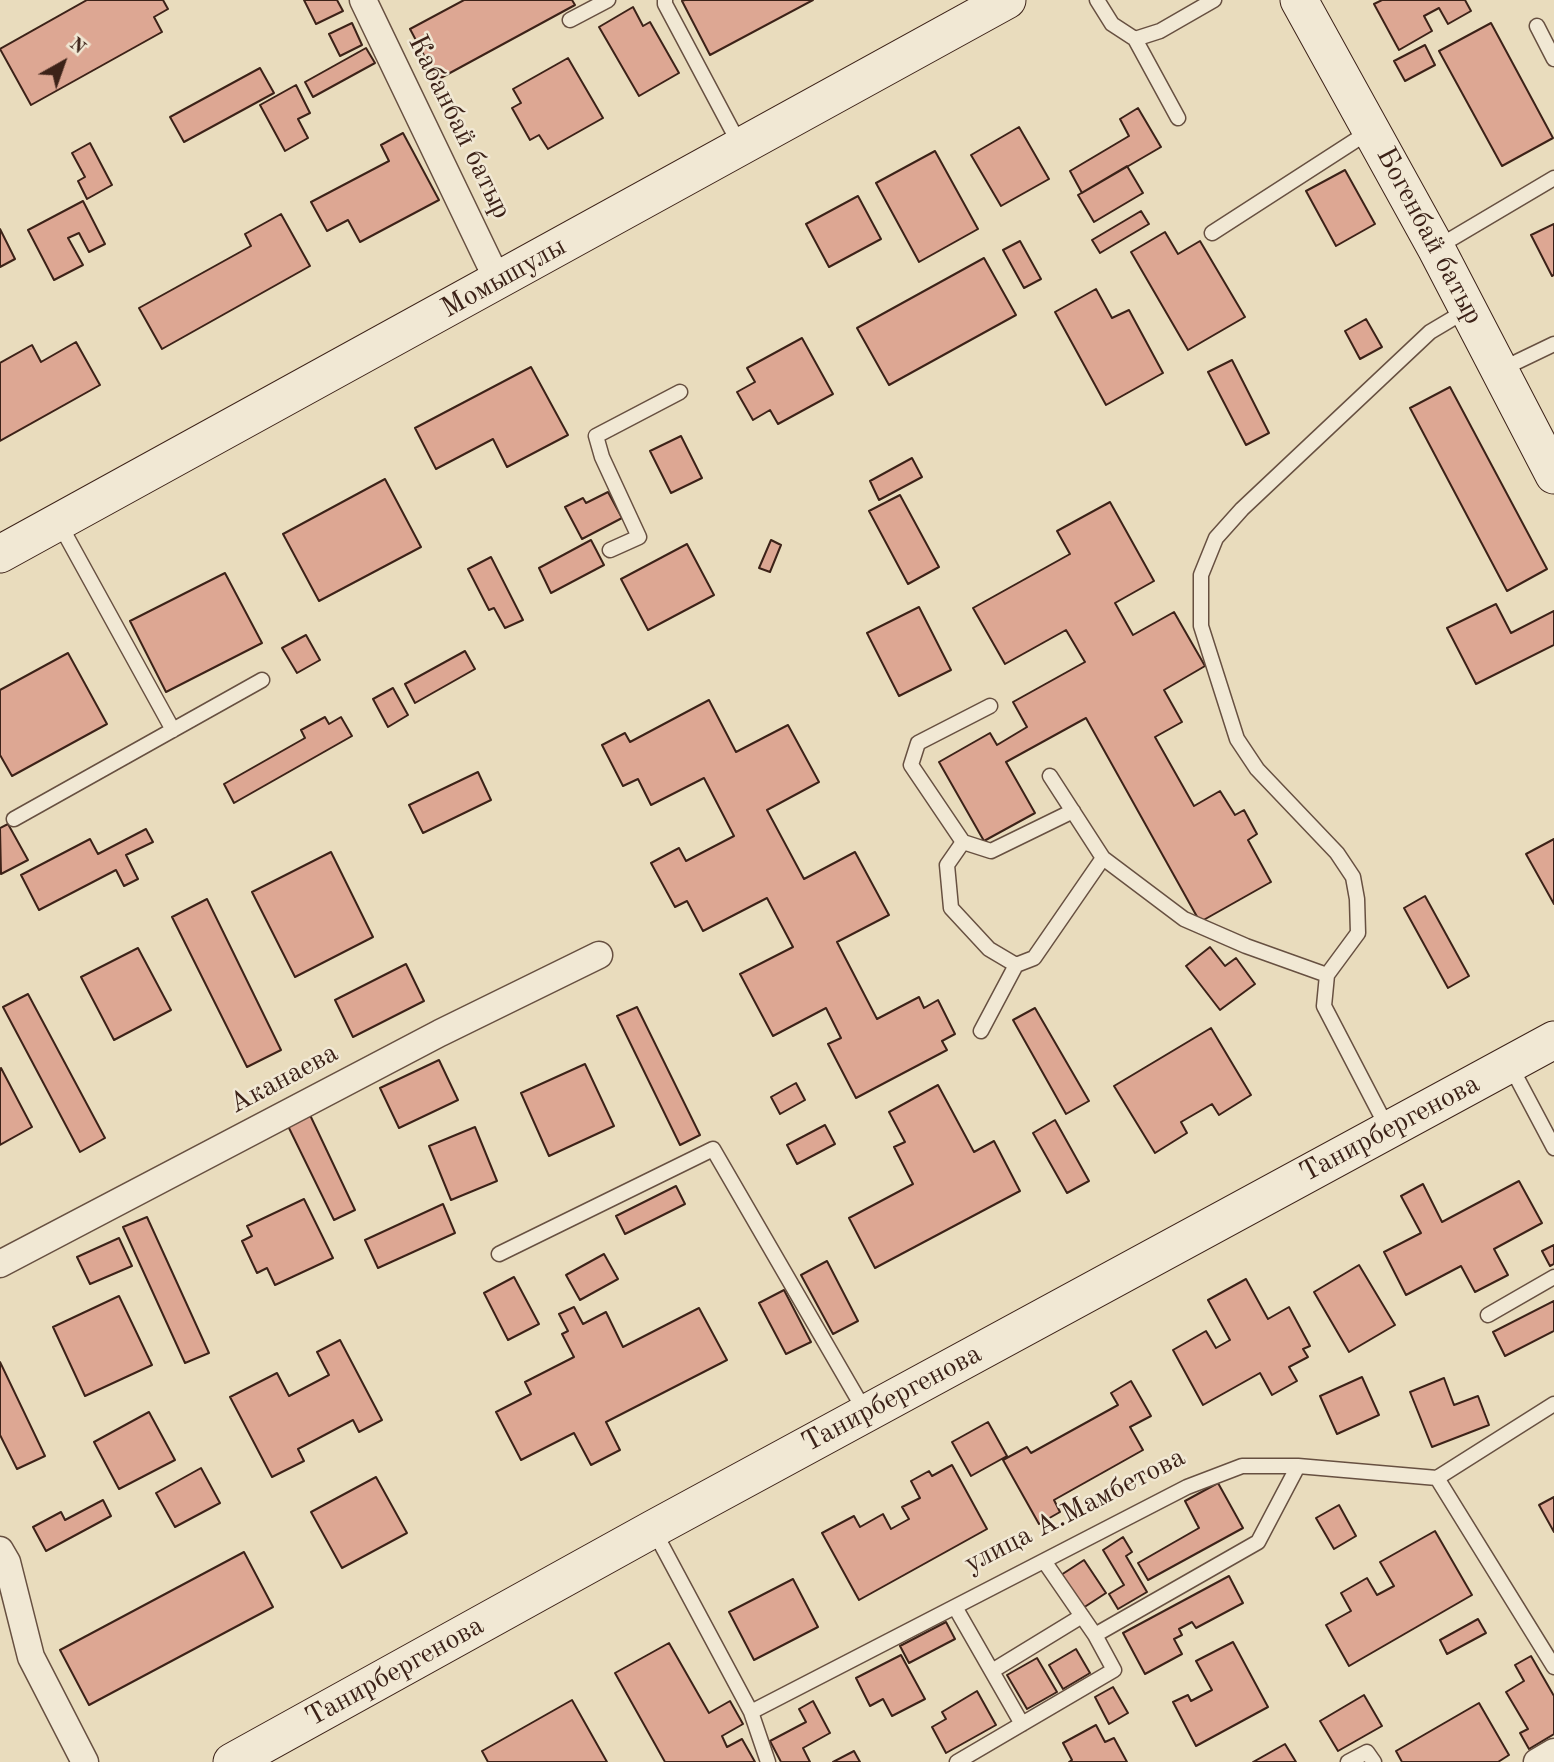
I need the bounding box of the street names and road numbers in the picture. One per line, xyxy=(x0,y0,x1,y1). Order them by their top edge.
street label: Кабанбай батыр xyxy=(400,30,518,224)
street label: Богенбай батыр xyxy=(1368,142,1490,330)
street label: Момышулы xyxy=(436,230,572,326)
street label: Аканаева xyxy=(224,1036,344,1122)
street label: Танирбергенова xyxy=(1294,1068,1486,1190)
street label: Танирбергенова xyxy=(796,1338,988,1460)
street label: улица А.Мамбетова xyxy=(959,1441,1191,1581)
street label: Танирбергенова xyxy=(300,1609,490,1735)

